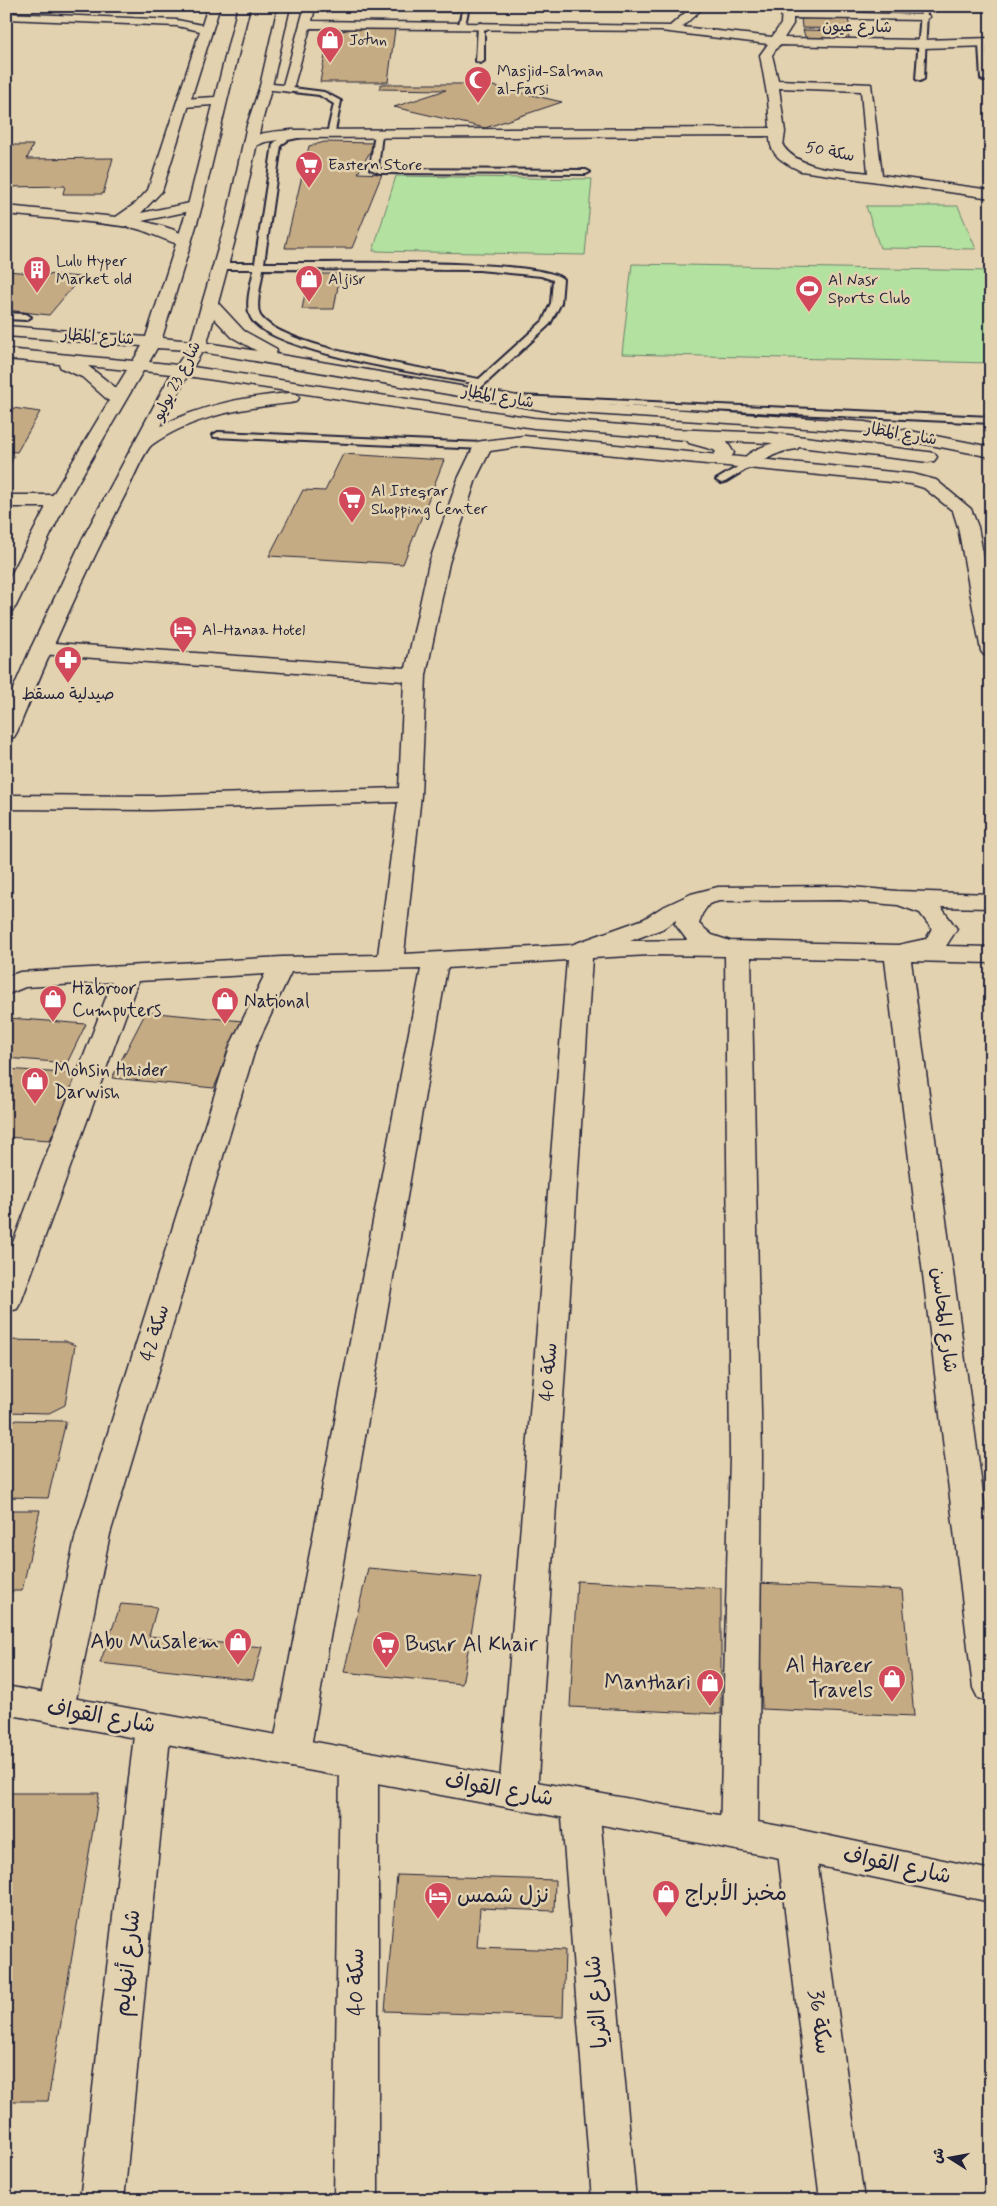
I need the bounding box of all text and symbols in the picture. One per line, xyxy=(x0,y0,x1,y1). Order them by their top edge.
street label: شارع عيون xyxy=(822,16,892,38)
shop icon: Jotun xyxy=(315,25,345,64)
place label: Jotun xyxy=(349,30,387,51)
place label: Masjid-Salman al-Farsi xyxy=(497,61,603,100)
mosque icon: Masjid-Salman al-Farsi xyxy=(463,65,493,104)
street label: سكة 50 xyxy=(804,137,856,167)
supermarket icon: Eastern Store xyxy=(294,150,324,189)
place label: Eastern Store xyxy=(328,155,422,176)
place label: Lulu Hyper Market old xyxy=(56,251,132,290)
building icon: Lulu Hyper Market old xyxy=(22,255,52,294)
shop icon: Aljisr xyxy=(294,264,324,303)
place label: Aljisr xyxy=(328,269,366,290)
place label: Al Nasr Sports Club xyxy=(828,270,910,309)
sports icon: Al Nasr Sports Club xyxy=(794,274,824,313)
street label: شارع المطار xyxy=(59,324,135,350)
street label: شارع 23 يوليو xyxy=(148,338,206,425)
street label: شارع المطار xyxy=(459,380,536,414)
street label: شارع المطار xyxy=(862,417,939,451)
place label: Al Isteqrar Shopping Center xyxy=(371,481,488,520)
supermarket icon: Al Isteqrar Shopping Center xyxy=(337,485,367,524)
hotel icon: Al-Hanaa Hotel xyxy=(168,615,198,654)
place label: Al-Hanaa Hotel xyxy=(202,620,305,641)
pharmacy icon: صيدلية مسقط xyxy=(53,645,83,684)
place label: صيدلية مسقط xyxy=(22,684,114,705)
place label: Habroor Cumputers xyxy=(72,976,162,1023)
shop icon: Habroor Cumputers xyxy=(38,984,68,1023)
shop icon: National xyxy=(210,986,240,1025)
place label: National xyxy=(244,989,310,1014)
place label: Mohsin Haider Darwish xyxy=(54,1058,168,1105)
shop icon: Mohsin Haider Darwish xyxy=(20,1066,50,1105)
street label: شارع المحاسن xyxy=(925,1266,963,1374)
street label: سكة 42 xyxy=(135,1302,175,1364)
street label: سكة 40 xyxy=(534,1342,564,1402)
shop icon: Abu Musalem xyxy=(223,1627,253,1666)
place label: Abu Musalem xyxy=(90,1628,219,1656)
supermarket icon: Bushr Al Khair xyxy=(371,1630,401,1669)
place label: Bushr Al Khair xyxy=(405,1631,539,1659)
place label: Al Hareer Travels xyxy=(785,1652,873,1705)
shop icon: Al Hareer Travels xyxy=(877,1664,907,1703)
shop icon: Manthari xyxy=(695,1668,725,1707)
place label: Manthari xyxy=(604,1669,691,1697)
street label: شارع القواف xyxy=(44,1694,158,1740)
street label: شارع القواف xyxy=(442,1767,556,1813)
street label: شارع القواف xyxy=(840,1841,954,1891)
place label: مخبز الأبراج xyxy=(685,1877,787,1908)
shop icon: مخبز الأبراج xyxy=(651,1879,681,1918)
hotel icon: نزل شمس xyxy=(423,1881,453,1920)
place label: نزل شمس xyxy=(457,1882,549,1910)
street label: شارع أنهايم xyxy=(107,1908,149,2018)
street label: سكة 40 xyxy=(343,1948,371,2016)
street label: شارع الثريا xyxy=(579,1954,615,2050)
street label: سكة 36 xyxy=(801,1988,837,2056)
north arrow xyxy=(924,2134,974,2184)
text: ش xyxy=(928,2146,949,2165)

